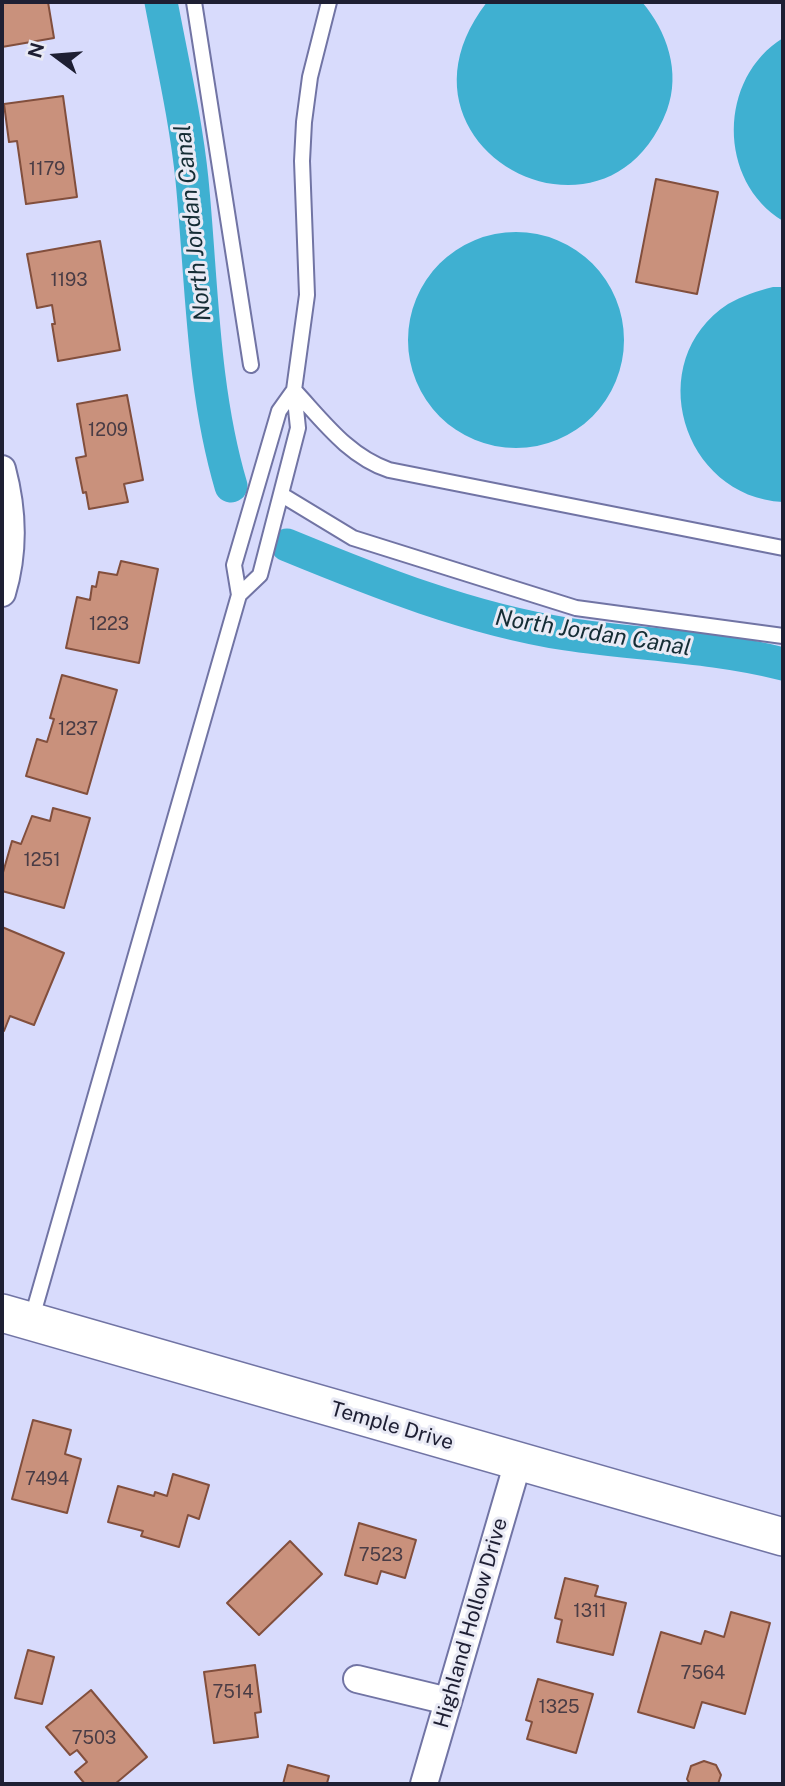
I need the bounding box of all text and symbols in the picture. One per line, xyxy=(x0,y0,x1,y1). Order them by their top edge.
north arrow xyxy=(21,21,91,91)
text: N xyxy=(23,40,48,60)
water label: North Jordan Canal xyxy=(169,123,217,323)
house number: 1179 xyxy=(29,158,65,180)
house number: 1193 xyxy=(50,269,88,291)
house number: 1209 xyxy=(88,419,128,441)
water label: North Jordan Canal xyxy=(493,604,693,662)
house number: 1223 xyxy=(89,613,129,635)
house number: 1237 xyxy=(58,718,98,740)
house number: 1251 xyxy=(24,849,60,871)
street label: Temple Drive xyxy=(328,1396,456,1456)
house number: 7494 xyxy=(25,1468,69,1490)
street label: Highland Hollow Drive xyxy=(429,1515,513,1731)
house number: 7523 xyxy=(359,1544,403,1566)
house number: 1311 xyxy=(573,1600,607,1622)
house number: 7564 xyxy=(681,1662,725,1684)
house number: 7514 xyxy=(213,1681,253,1703)
house number: 1325 xyxy=(539,1696,579,1718)
house number: 7503 xyxy=(72,1727,116,1749)

